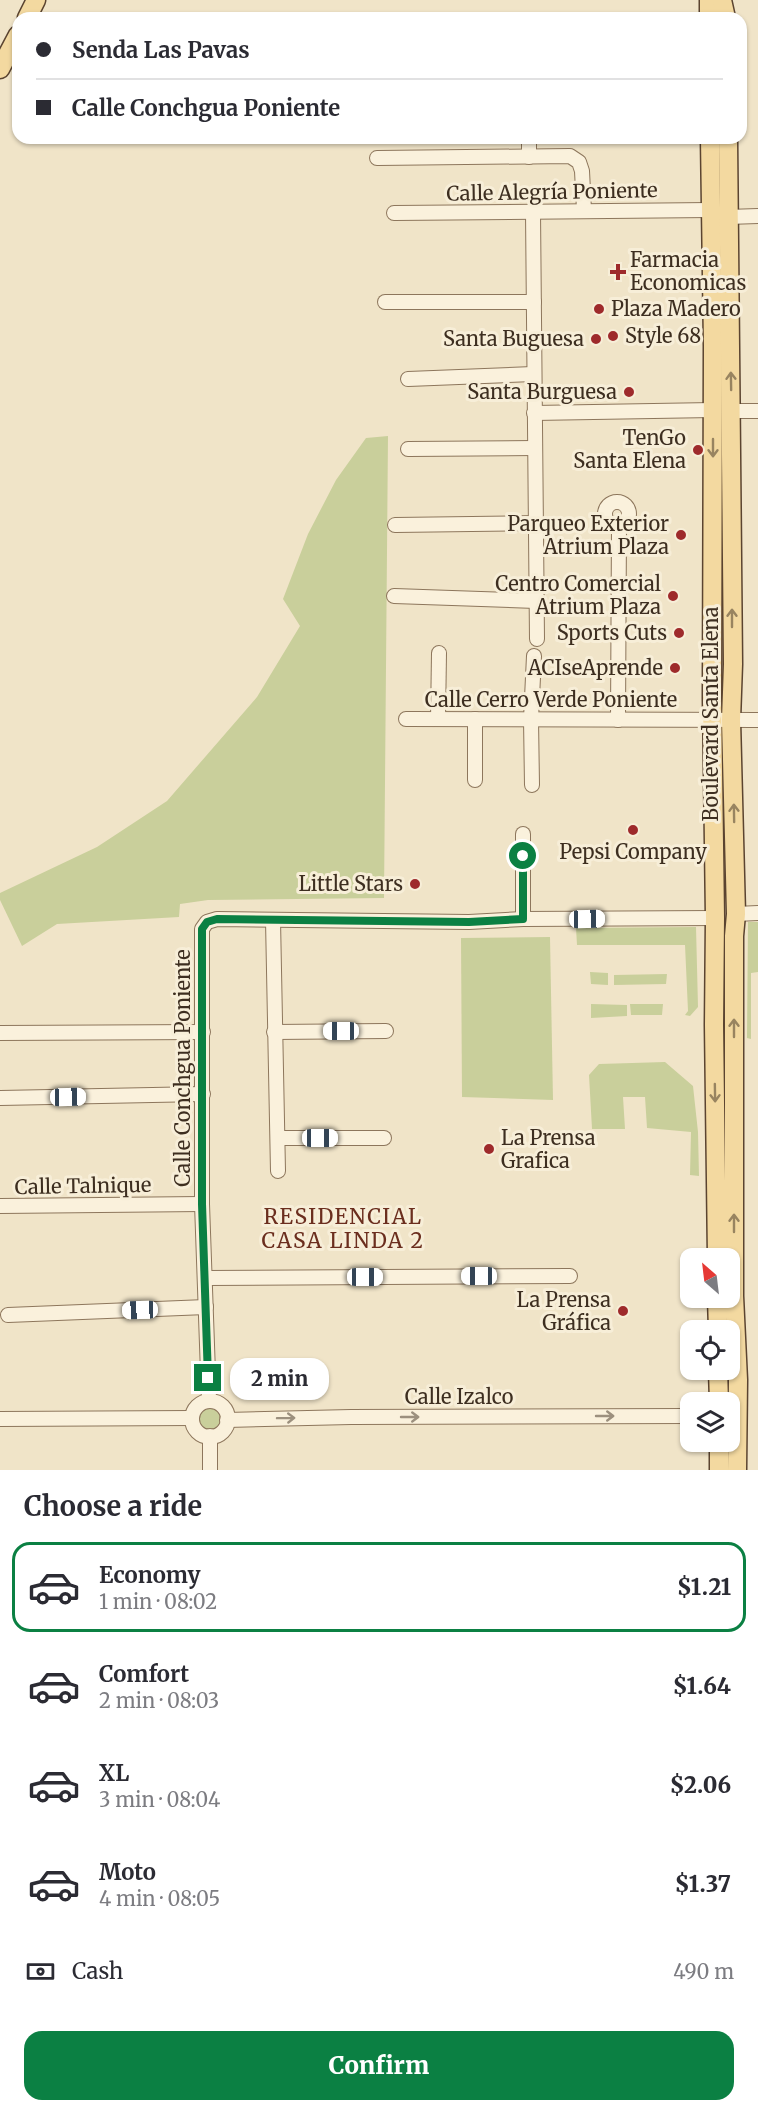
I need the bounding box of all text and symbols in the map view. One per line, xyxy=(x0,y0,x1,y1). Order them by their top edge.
text: Senda Las Pavas xyxy=(72,36,250,64)
text: Calle Conchgua Poniente xyxy=(72,94,340,122)
street label: Calle Alegría Poniente xyxy=(446,177,658,206)
place label: Farmacia Economicas xyxy=(630,247,746,295)
marker: Farmacia Economicas xyxy=(611,265,625,279)
place label: Plaza Madero xyxy=(611,296,741,321)
marker: Plaza Madero xyxy=(592,302,606,316)
place label: Style 68 xyxy=(625,323,701,348)
place label: Santa Buguesa xyxy=(443,326,584,351)
marker: Style 68 xyxy=(606,329,620,343)
marker: Santa Buguesa xyxy=(589,332,603,346)
one-way arrow xyxy=(725,372,736,392)
place label: Santa Burguesa xyxy=(467,379,617,404)
marker: Santa Burguesa xyxy=(622,385,636,399)
place label: TenGo Santa Elena xyxy=(573,425,686,473)
one-way arrow xyxy=(707,438,719,458)
marker: TenGo Santa Elena xyxy=(691,443,705,457)
place label: Parqueo Exterior Atrium Plaza xyxy=(507,511,669,559)
marker: Parqueo Exterior Atrium Plaza xyxy=(674,528,688,542)
place label: Centro Comercial Atrium Plaza xyxy=(495,571,661,619)
marker: Centro Comercial Atrium Plaza xyxy=(666,589,680,603)
street label: Boulevard Santa Elena xyxy=(698,606,723,821)
one-way arrow xyxy=(727,609,738,629)
place label: Sports Cuts xyxy=(557,620,667,645)
marker: Sports Cuts xyxy=(672,626,686,640)
place label: ACIseAprende xyxy=(527,655,663,680)
marker: ACIseAprende xyxy=(668,661,682,675)
street label: Calle Cerro Verde Poniente xyxy=(425,687,677,712)
one-way arrow xyxy=(728,804,740,824)
marker: Pepsi Company xyxy=(626,823,640,837)
place label: Pepsi Company xyxy=(559,839,707,864)
route start xyxy=(509,842,536,869)
place label: Little Stars xyxy=(298,871,403,896)
marker: Little Stars xyxy=(408,877,422,891)
car xyxy=(569,910,605,928)
street label: Calle Conchgua Poniente xyxy=(170,949,195,1187)
one-way arrow xyxy=(728,1018,740,1038)
car xyxy=(323,1022,359,1040)
one-way arrow xyxy=(709,1083,721,1103)
car xyxy=(50,1088,86,1106)
place label: La Prensa Grafica xyxy=(501,1125,596,1173)
car xyxy=(302,1129,338,1147)
marker: La Prensa Grafica xyxy=(482,1142,496,1156)
street label: Calle Talnique xyxy=(14,1172,152,1199)
district label: RESIDENCIAL CASA LINDA 2 xyxy=(261,1203,425,1254)
one-way arrow xyxy=(728,1213,740,1233)
north arrow xyxy=(680,1248,740,1308)
map controls xyxy=(680,1248,740,1452)
car xyxy=(461,1267,497,1285)
car xyxy=(347,1268,383,1286)
place label: La Prensa Gráfica xyxy=(517,1287,611,1335)
car xyxy=(122,1300,158,1320)
marker: La Prensa Gráfica xyxy=(616,1304,630,1318)
button: locate xyxy=(680,1320,740,1380)
callout: 2 min xyxy=(229,1357,328,1399)
route end xyxy=(194,1364,221,1391)
text: 2 min xyxy=(251,1366,308,1391)
street label: Calle Izalco xyxy=(405,1384,514,1409)
button: layers xyxy=(680,1392,740,1452)
one-way arrow xyxy=(594,1410,614,1422)
one-way arrow xyxy=(399,1411,419,1423)
one-way arrow xyxy=(275,1412,295,1424)
text: Choose a ride xyxy=(24,1489,202,1523)
icon: car xyxy=(27,1560,81,1614)
text: Economy xyxy=(99,1561,200,1589)
text: $1.21 xyxy=(677,1573,731,1601)
text: 1 min · 08:02 xyxy=(99,1589,217,1614)
icon: car xyxy=(27,1659,81,1713)
text: Comfort xyxy=(99,1660,189,1688)
text: $1.64 xyxy=(673,1672,731,1700)
text: 2 min · 08:03 xyxy=(99,1688,219,1713)
icon: car xyxy=(27,1758,81,1812)
text: XL xyxy=(99,1759,129,1787)
text: $2.06 xyxy=(670,1771,731,1799)
text: 3 min · 08:04 xyxy=(99,1787,220,1812)
icon: car xyxy=(27,1857,81,1911)
text: Moto xyxy=(99,1858,156,1886)
text: $1.37 xyxy=(675,1870,731,1898)
text: 4 min · 08:05 xyxy=(99,1886,220,1911)
icon: cash xyxy=(24,1955,57,1988)
text: Cash xyxy=(72,1957,123,1985)
text: 490 m xyxy=(673,1959,734,1984)
button: Confirm xyxy=(24,2031,734,2100)

